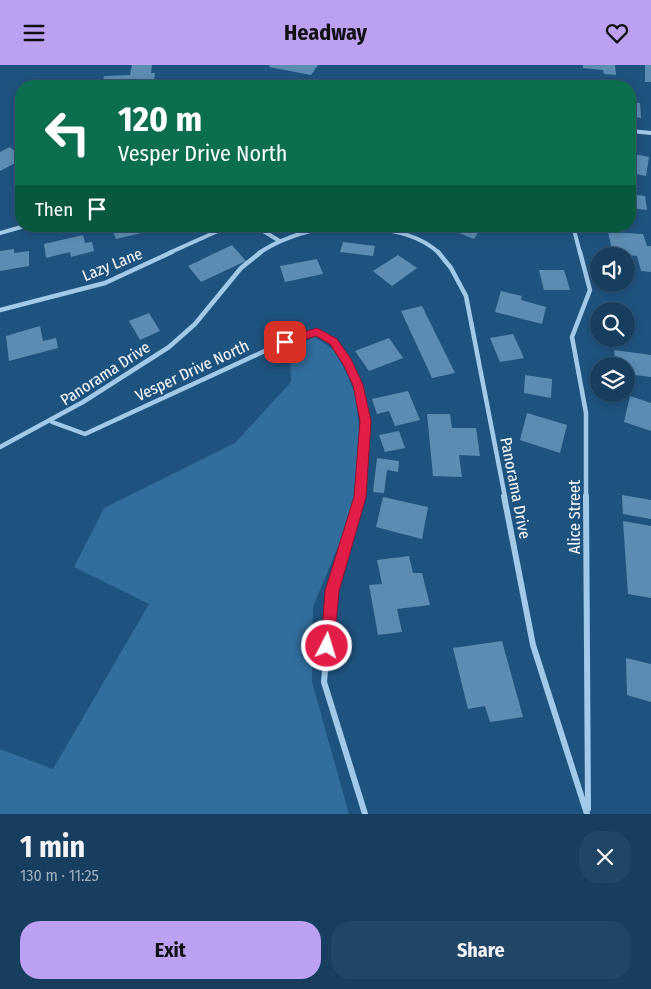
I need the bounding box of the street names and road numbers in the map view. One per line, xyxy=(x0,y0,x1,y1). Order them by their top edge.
street label: Lazy Lane xyxy=(79,244,145,285)
street label: Vesper Drive North xyxy=(132,336,252,405)
street label: Panorama Drive xyxy=(57,337,154,409)
street label: Panorama Drive xyxy=(496,436,535,541)
street label: Alice Street xyxy=(565,479,584,554)

